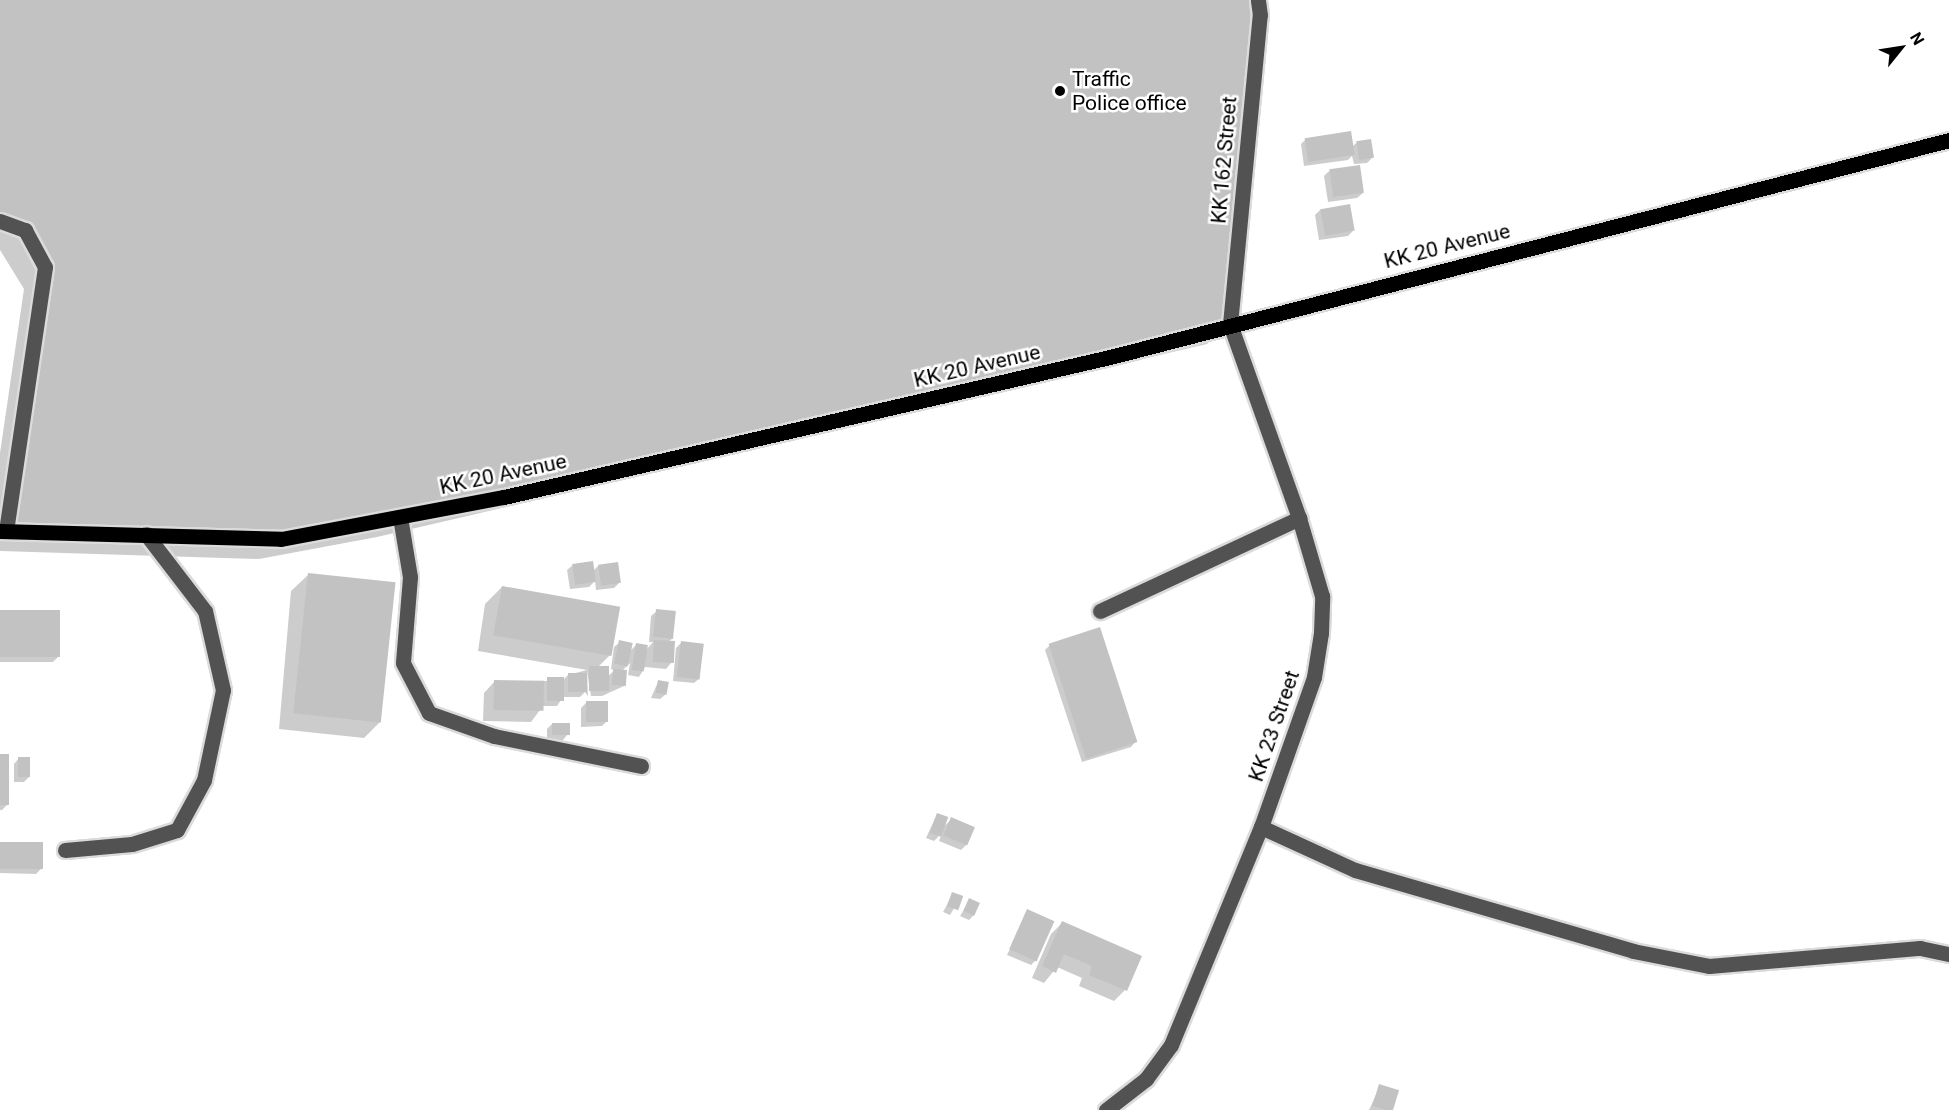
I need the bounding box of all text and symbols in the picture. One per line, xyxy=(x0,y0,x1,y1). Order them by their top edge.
north arrow xyxy=(1871,18,1931,78)
text: N xyxy=(1906,29,1928,48)
place label: Traffic Police office xyxy=(1072,66,1187,116)
marker: Traffic Police office xyxy=(1053,84,1067,98)
street label: KK 162 Street xyxy=(1206,95,1242,225)
street label: KK 20 Avenue xyxy=(1381,218,1513,274)
street label: KK 20 Avenue xyxy=(911,339,1043,393)
street label: KK 20 Avenue xyxy=(437,448,569,500)
street label: KK 23 Street xyxy=(1243,667,1305,785)

